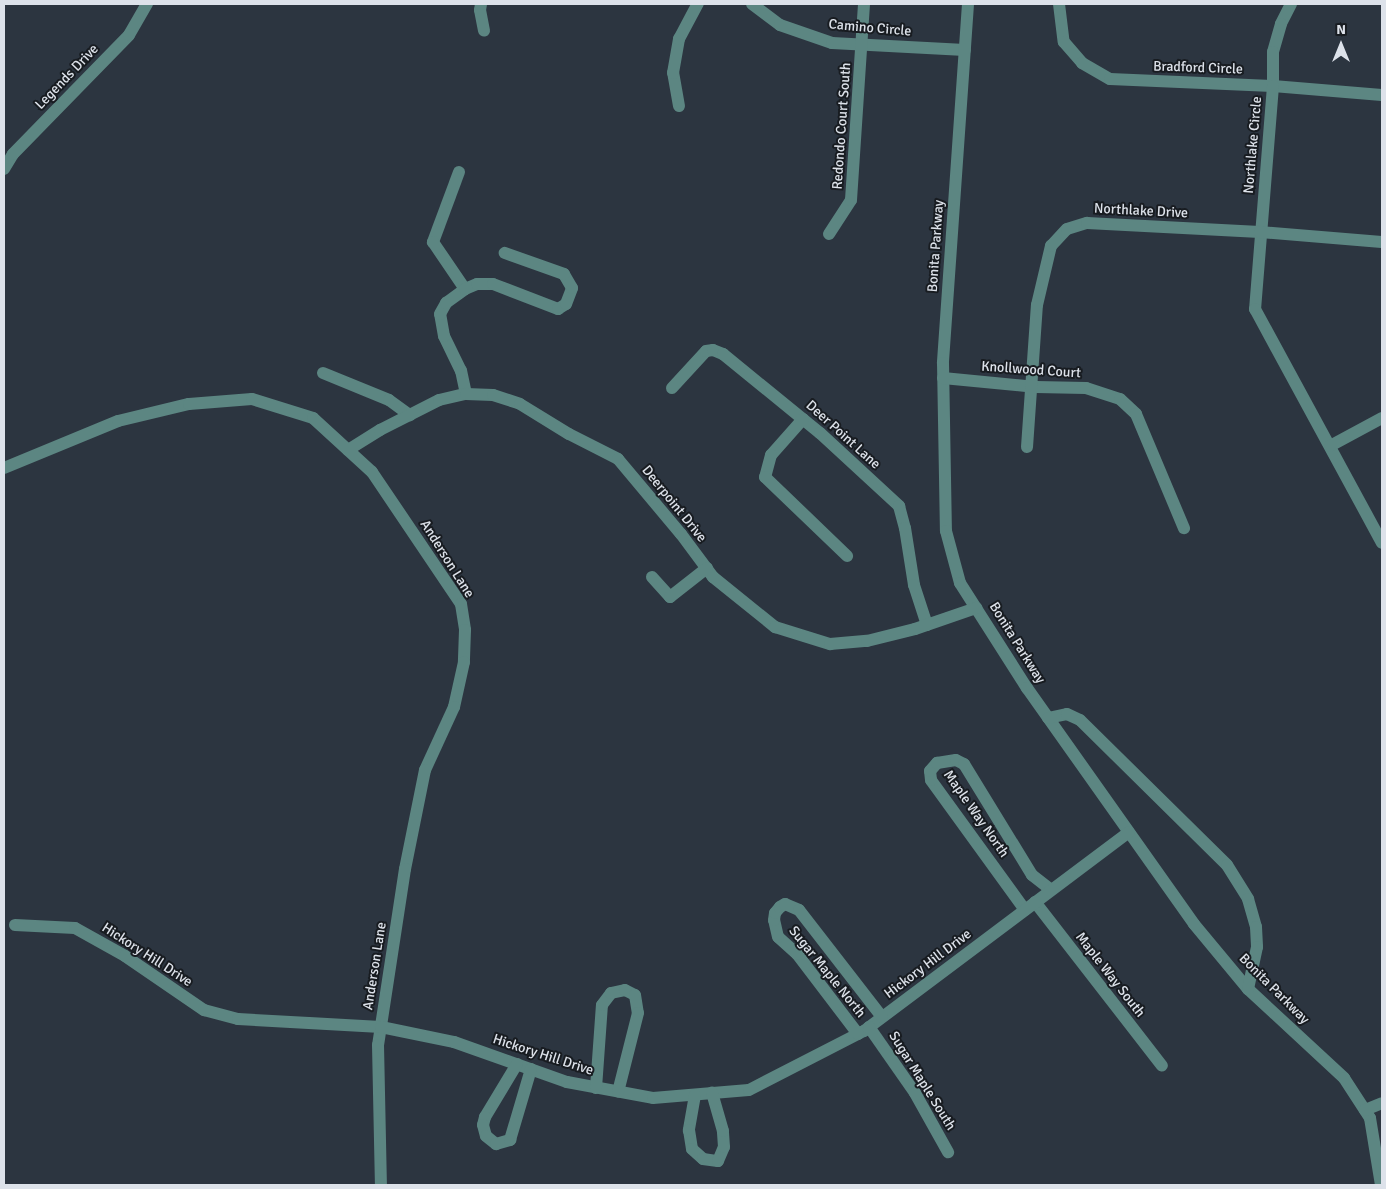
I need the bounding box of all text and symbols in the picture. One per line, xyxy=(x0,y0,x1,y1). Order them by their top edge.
street label: Camino Circle xyxy=(828,16,912,40)
north arrow xyxy=(1316,20,1366,70)
text: N xyxy=(1336,21,1346,38)
street label: Legends Drive xyxy=(32,41,102,113)
street label: Bradford Circle xyxy=(1153,58,1243,78)
street label: Redondo Court South xyxy=(829,62,855,190)
street label: Northlake Circle xyxy=(1240,96,1266,194)
street label: Bonita Parkway xyxy=(924,199,948,293)
street label: Northlake Drive xyxy=(1094,200,1188,222)
street label: Knollwood Court xyxy=(981,358,1081,382)
street label: Deer Point Lane xyxy=(802,397,884,473)
street label: Deerpoint Drive xyxy=(638,462,710,546)
street label: Anderson Lane xyxy=(416,517,478,601)
street label: Bonita Parkway xyxy=(985,599,1049,687)
street label: Maple Way North xyxy=(940,767,1012,861)
street label: Hickory Hill Drive xyxy=(99,919,195,991)
street label: Anderson Lane xyxy=(360,921,390,1011)
street label: Sugar Maple North xyxy=(785,923,869,1021)
street label: Hickory Hill Drive xyxy=(881,926,975,1002)
street label: Maple Way South xyxy=(1072,929,1148,1021)
street label: Bonita Parkway xyxy=(1235,950,1313,1028)
street label: Sugar Maple South xyxy=(885,1029,959,1133)
street label: Hickory Hill Drive xyxy=(491,1031,595,1079)

